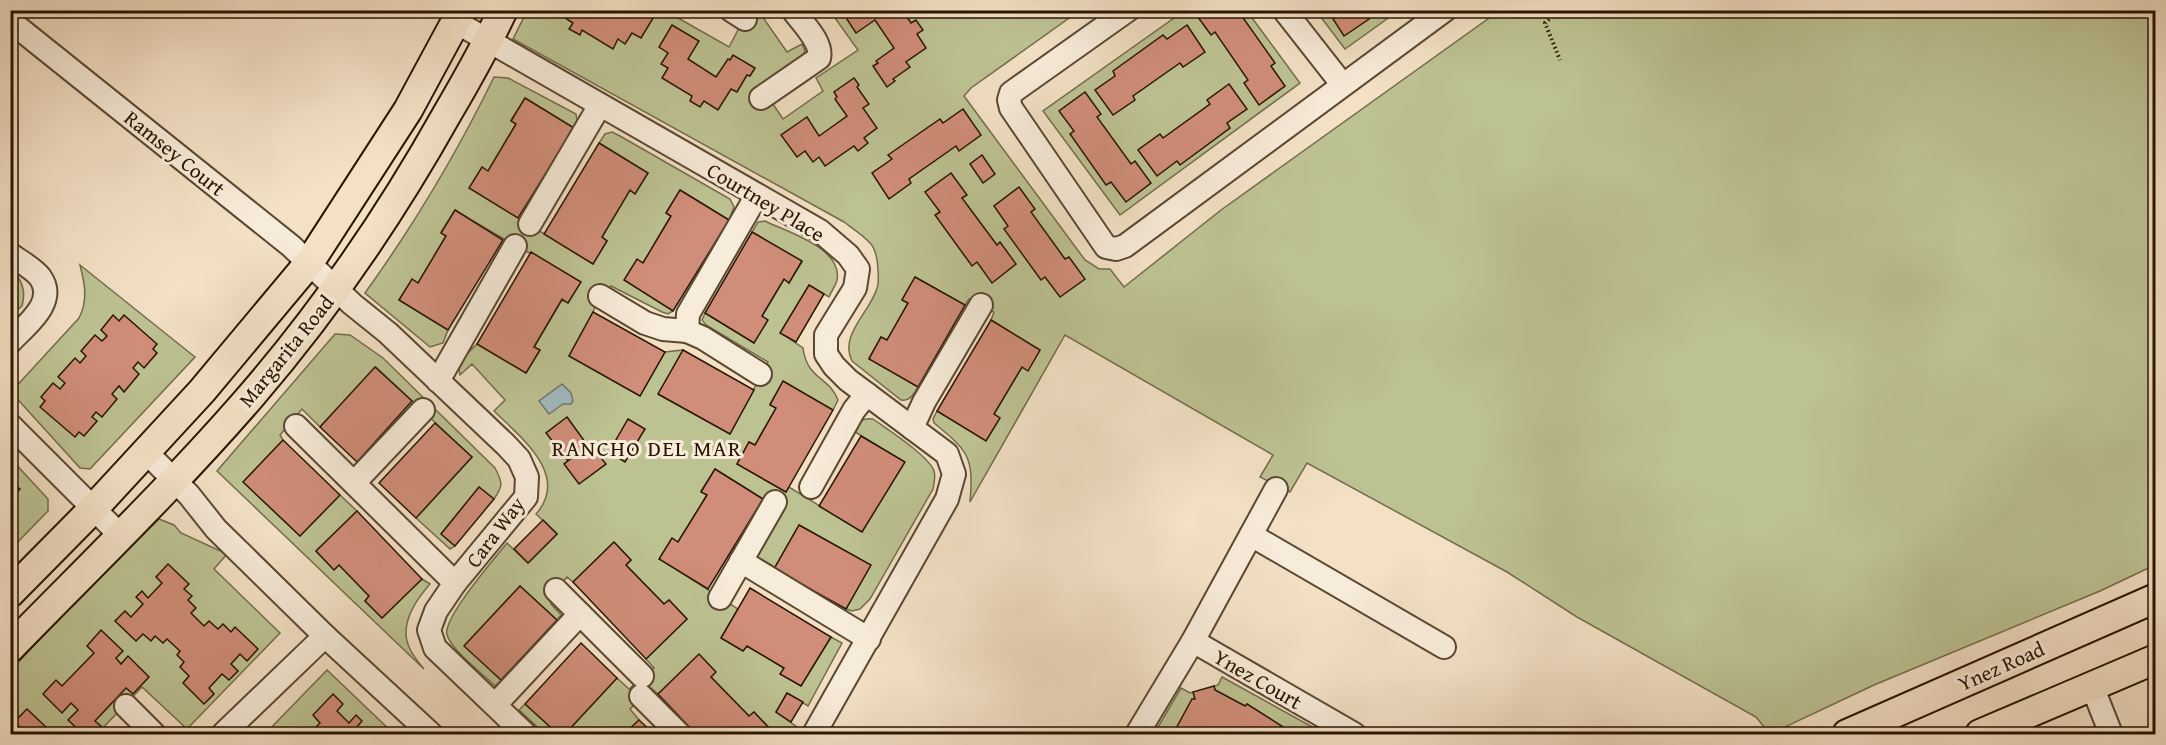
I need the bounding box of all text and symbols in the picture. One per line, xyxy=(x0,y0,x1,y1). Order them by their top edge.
street label: Ramsey Court xyxy=(118,103,233,204)
street label: Courtney Place xyxy=(701,155,831,249)
street label: Margarita Road xyxy=(231,288,342,414)
district label: RANCHO DEL MAR xyxy=(552,432,742,464)
street label: Cara Way xyxy=(458,490,532,574)
street label: Ynez Road xyxy=(1953,633,2050,699)
street label: Ynez Court xyxy=(1208,641,1309,717)

